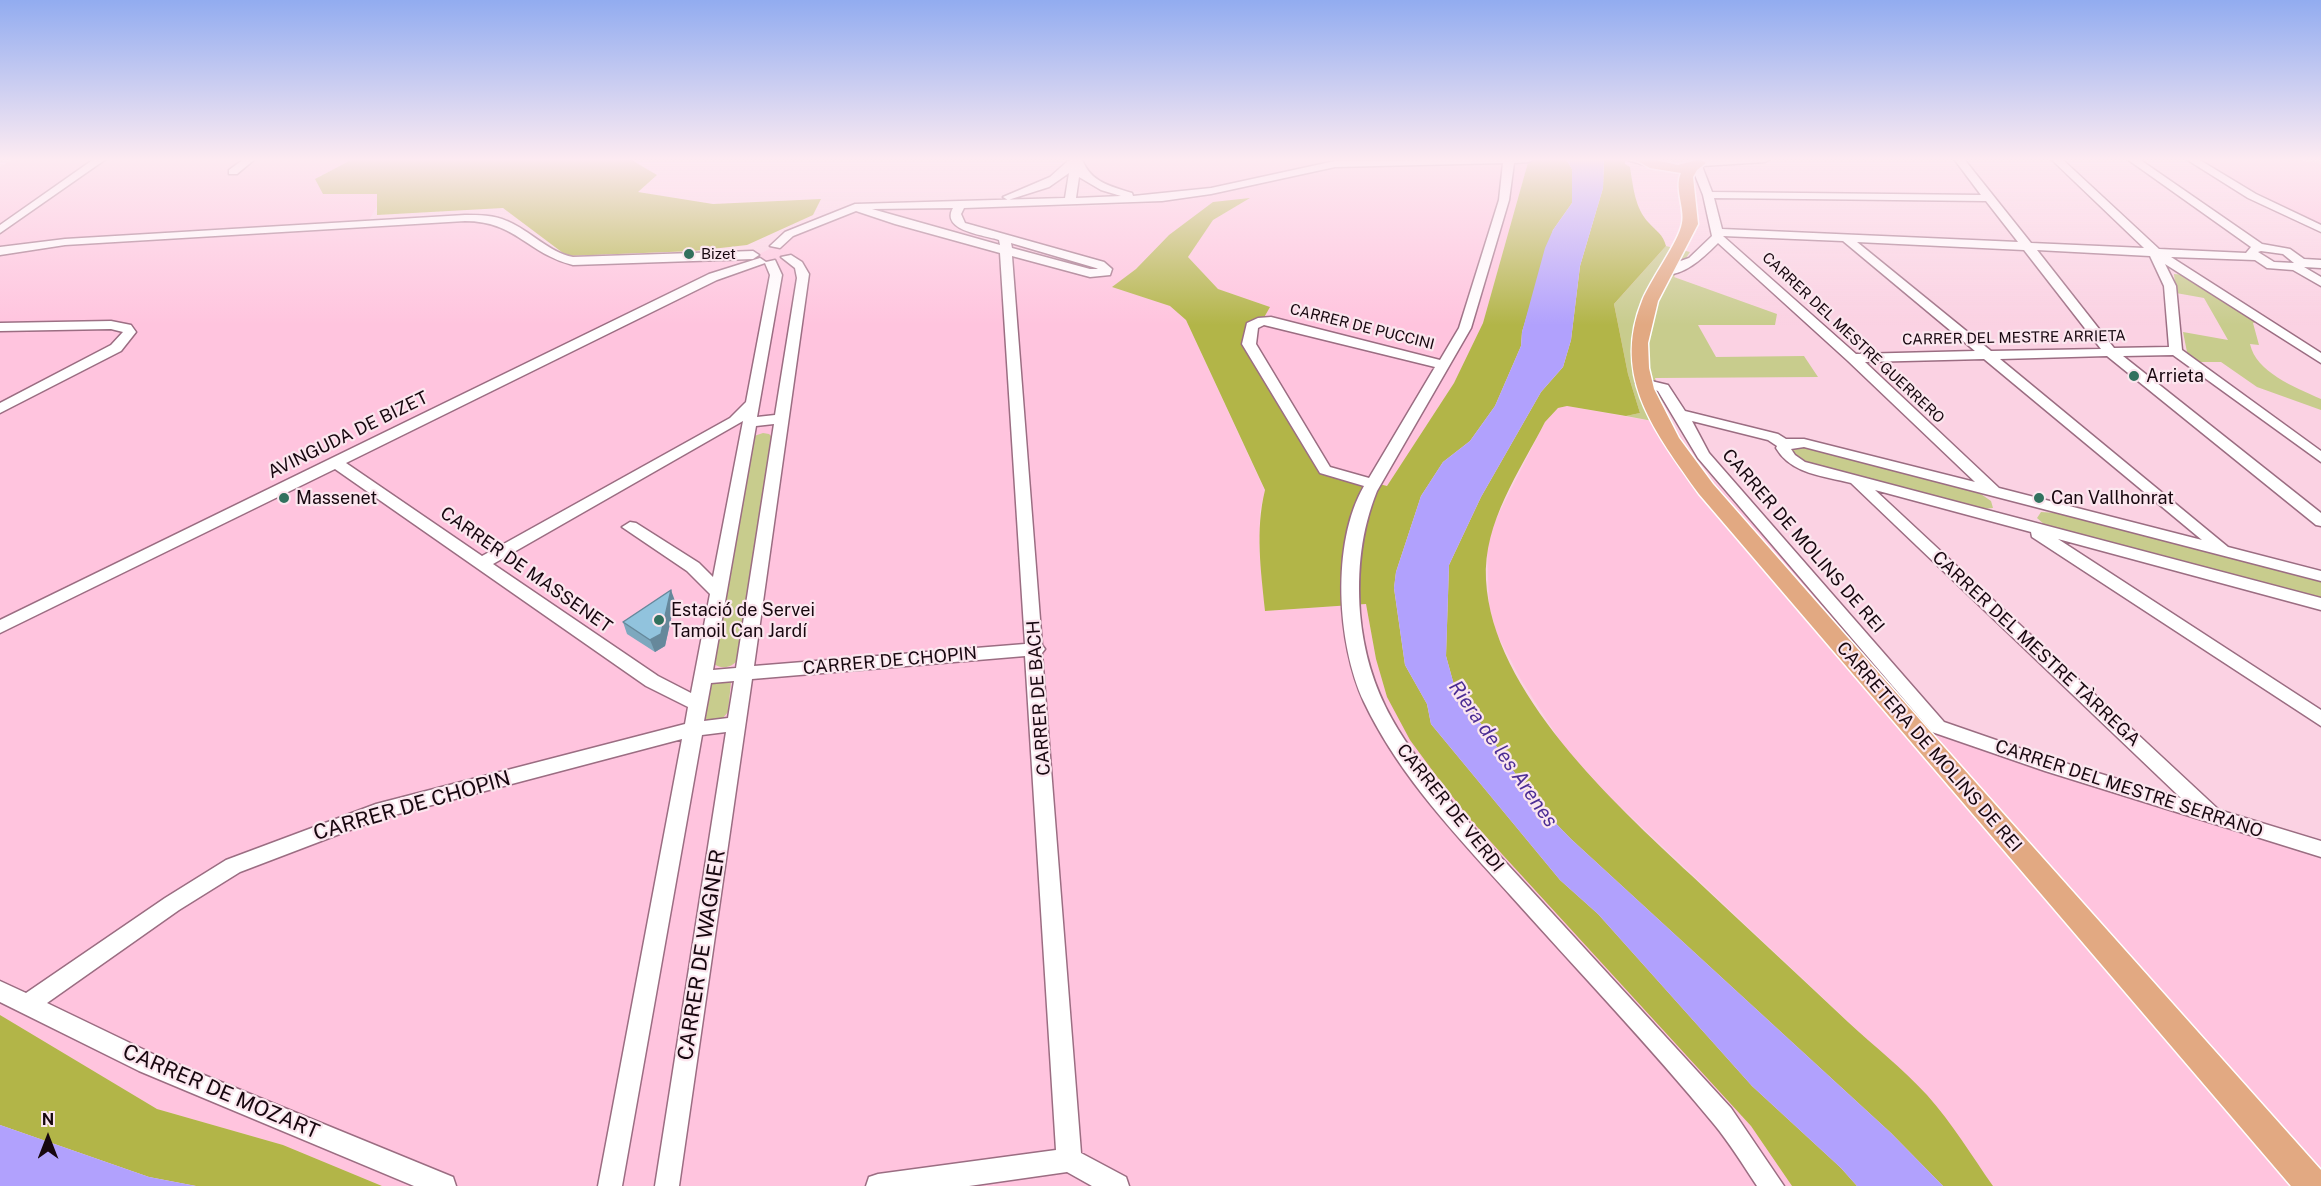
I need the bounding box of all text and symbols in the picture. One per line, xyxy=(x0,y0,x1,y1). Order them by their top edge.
place label: Bizet xyxy=(701,245,736,263)
marker: Bizet xyxy=(682,247,696,261)
street label: CARRER DEL MESTRE GUERRERO xyxy=(1758,249,1948,427)
street label: CARRER DE PUCCINI xyxy=(1288,300,1436,354)
street label: CARRER DEL MESTRE ARRIETA xyxy=(1902,327,2126,349)
place label: Arrieta xyxy=(2146,365,2204,387)
marker: Arrieta xyxy=(2127,369,2141,383)
street label: AVINGUDA DE BIZET xyxy=(264,387,432,483)
street label: CARRER DE MOLINS DE REI xyxy=(1717,445,1889,637)
place label: Massenet xyxy=(296,487,377,509)
place label: Can Vallhonrat xyxy=(2051,487,2174,509)
marker: Massenet xyxy=(277,491,291,505)
marker: Can Vallhonrat xyxy=(2032,491,2046,505)
street label: CARRER DE MASSENET xyxy=(436,502,616,638)
street label: CARRER DEL MESTRE TÀRREGA xyxy=(1928,547,2144,751)
place label: Estació de Servei Tamoil Can Jardí xyxy=(671,599,815,642)
marker: Estació de Servei Tamoil Can Jardí xyxy=(652,613,666,627)
street label: CARRER DE BACH xyxy=(1023,620,1055,776)
street label: CARRETERA DE MOLINS DE REI xyxy=(1832,638,2026,856)
street label: CARRER DE CHOPIN xyxy=(802,643,978,679)
water label: Riera de les Arenes xyxy=(1443,676,1563,832)
street label: CARRER DEL MESTRE SERRANO xyxy=(1992,735,2266,843)
street label: CARRER DE VERDI xyxy=(1392,740,1508,876)
street label: CARRER DE CHOPIN xyxy=(311,766,513,846)
street label: CARRER DE WAGNER xyxy=(673,848,731,1062)
street label: CARRER DE MOZART xyxy=(119,1039,323,1145)
north arrow xyxy=(18,1108,78,1168)
text: N xyxy=(42,1110,54,1129)

